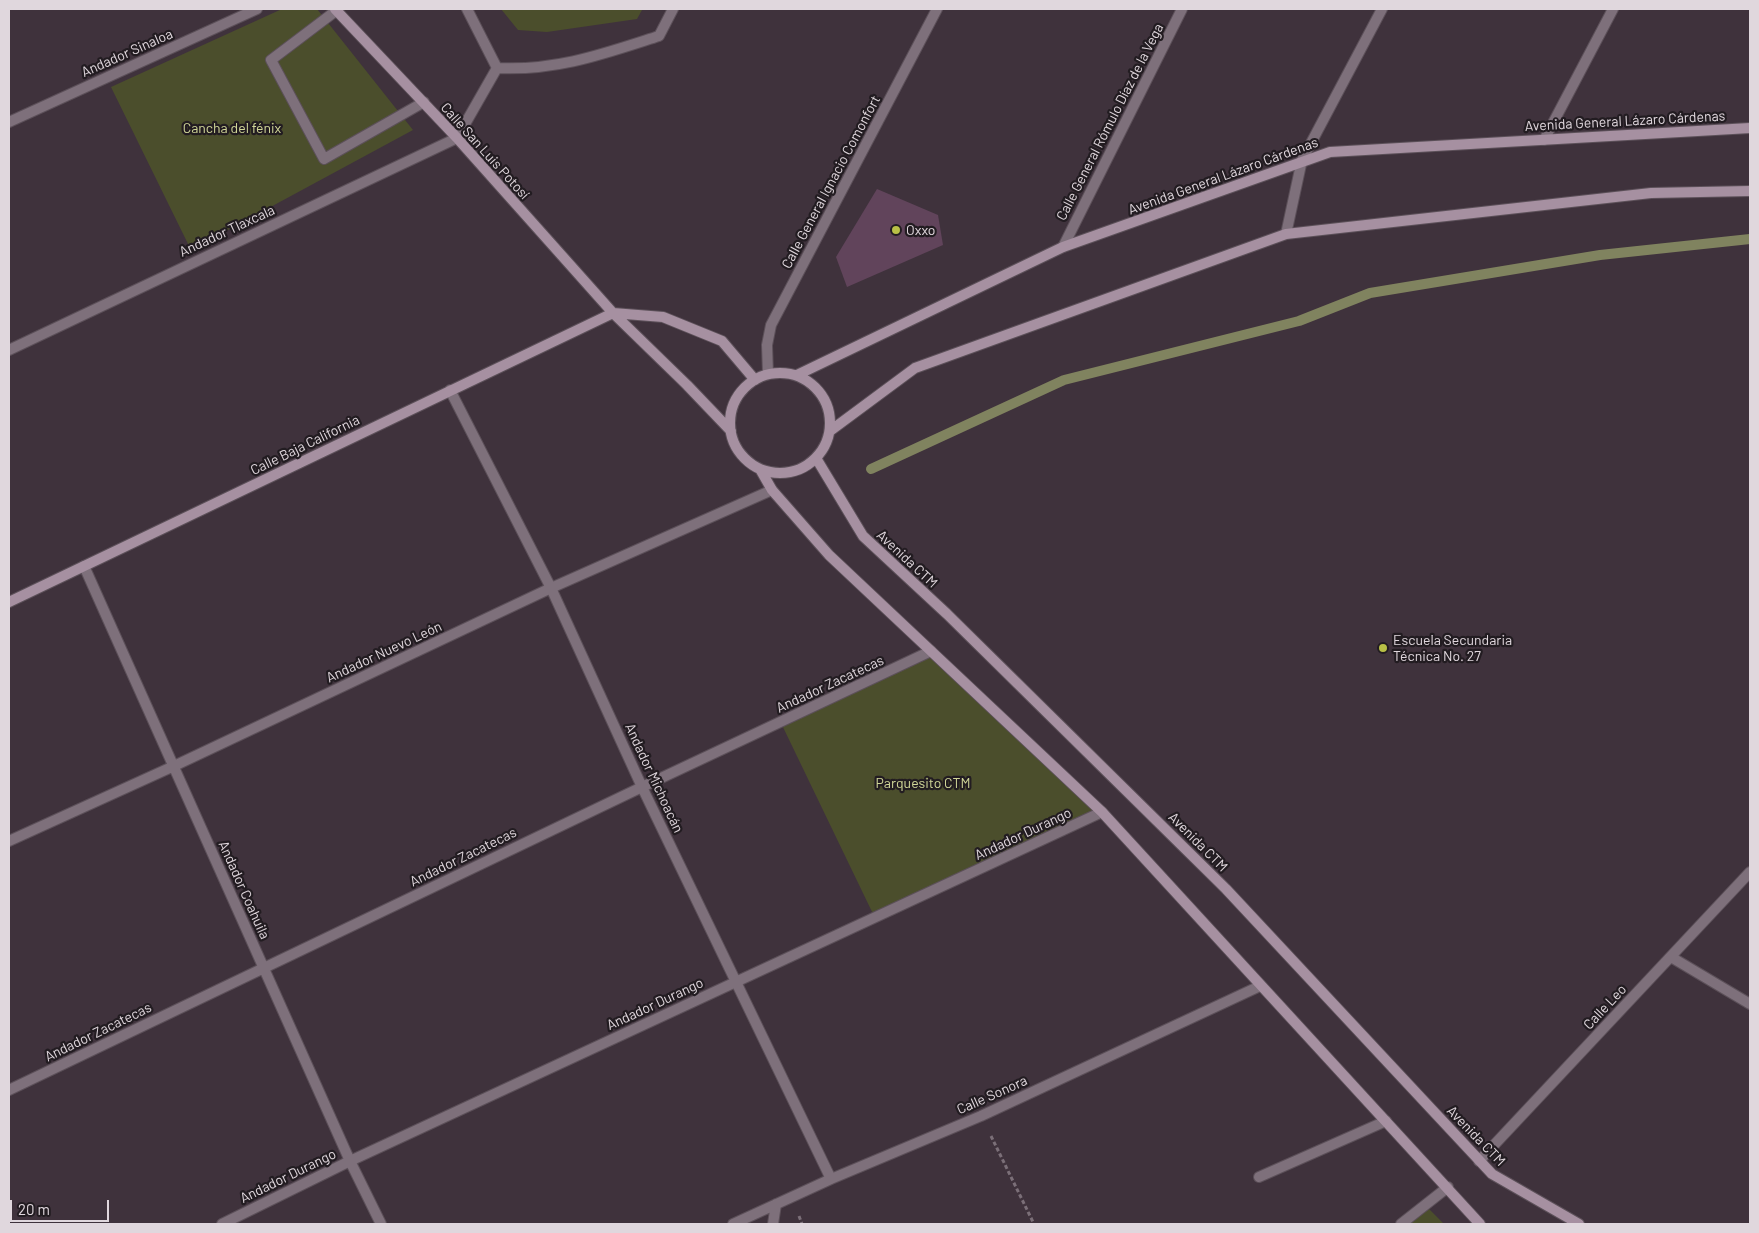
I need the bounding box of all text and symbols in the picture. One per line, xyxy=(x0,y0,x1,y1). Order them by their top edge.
street label: Calle General Rómulo Díaz de la Vega xyxy=(1053,21,1167,223)
street label: Andador Sinaloa xyxy=(79,25,175,81)
street label: Calle General Ignacio Comonfort xyxy=(778,93,884,271)
street label: Calle San Luis Potosí xyxy=(437,99,533,203)
street label: Avenida General Lázaro Cárdenas xyxy=(1524,107,1726,135)
park label: Cancha del fénix xyxy=(183,120,281,136)
street label: Avenida General Lázaro Cárdenas xyxy=(1126,134,1320,218)
street label: Andador Tlaxcala xyxy=(177,202,277,260)
place label: Oxxo xyxy=(906,222,935,238)
marker: Oxxo xyxy=(890,224,902,236)
street label: Calle Baja California xyxy=(248,411,362,479)
street label: Avenida CTM xyxy=(873,527,941,591)
street label: Andador Nuevo León xyxy=(324,618,444,686)
place label: Escuela Secundaria Técnica No. 27 xyxy=(1393,632,1512,664)
marker: Escuela Secundaria Técnica No. 27 xyxy=(1377,642,1389,654)
street label: Andador Zacatecas xyxy=(774,652,886,716)
street label: Andador Michoacán xyxy=(621,721,687,835)
park label: Parquesito CTM xyxy=(876,775,970,791)
street label: Andador Durango xyxy=(972,804,1074,864)
street label: Avenida CTM xyxy=(1165,809,1231,875)
street label: Andador Zacatecas xyxy=(407,824,519,890)
street label: Andador Coahuila xyxy=(215,838,273,942)
street label: Andador Durango xyxy=(604,974,706,1034)
street label: Calle Leo xyxy=(1580,981,1630,1033)
street label: Andador Zacatecas xyxy=(42,999,154,1065)
street label: Calle Sonora xyxy=(954,1072,1030,1118)
street label: Avenida CTM xyxy=(1443,1102,1509,1170)
street label: Andador Durango xyxy=(237,1145,339,1207)
scale bar xyxy=(12,1190,111,1222)
text: 20 m xyxy=(18,1200,50,1218)

